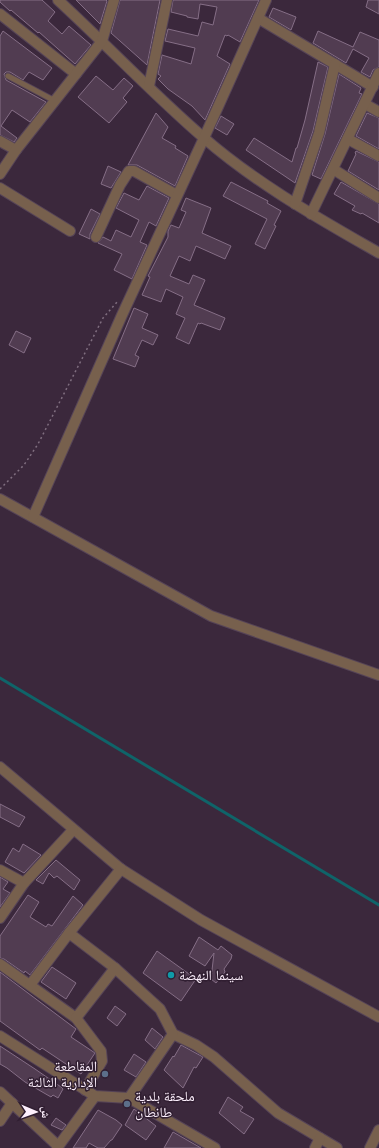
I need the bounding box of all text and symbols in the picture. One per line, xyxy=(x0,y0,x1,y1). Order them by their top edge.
place label: سينما النهضة xyxy=(179,966,243,984)
marker: سينما النهضة xyxy=(166,970,176,980)
place label: المقاطعة الإدارية الثالثة xyxy=(28,1057,97,1091)
marker: المقاطعة الإدارية الثالثة xyxy=(100,1069,110,1079)
place label: ملحقة بلدية طانطان xyxy=(135,1087,195,1121)
north arrow xyxy=(16,1092,56,1132)
marker: ملحقة بلدية طانطان xyxy=(122,1099,132,1109)
text: ش xyxy=(38,1106,53,1119)

